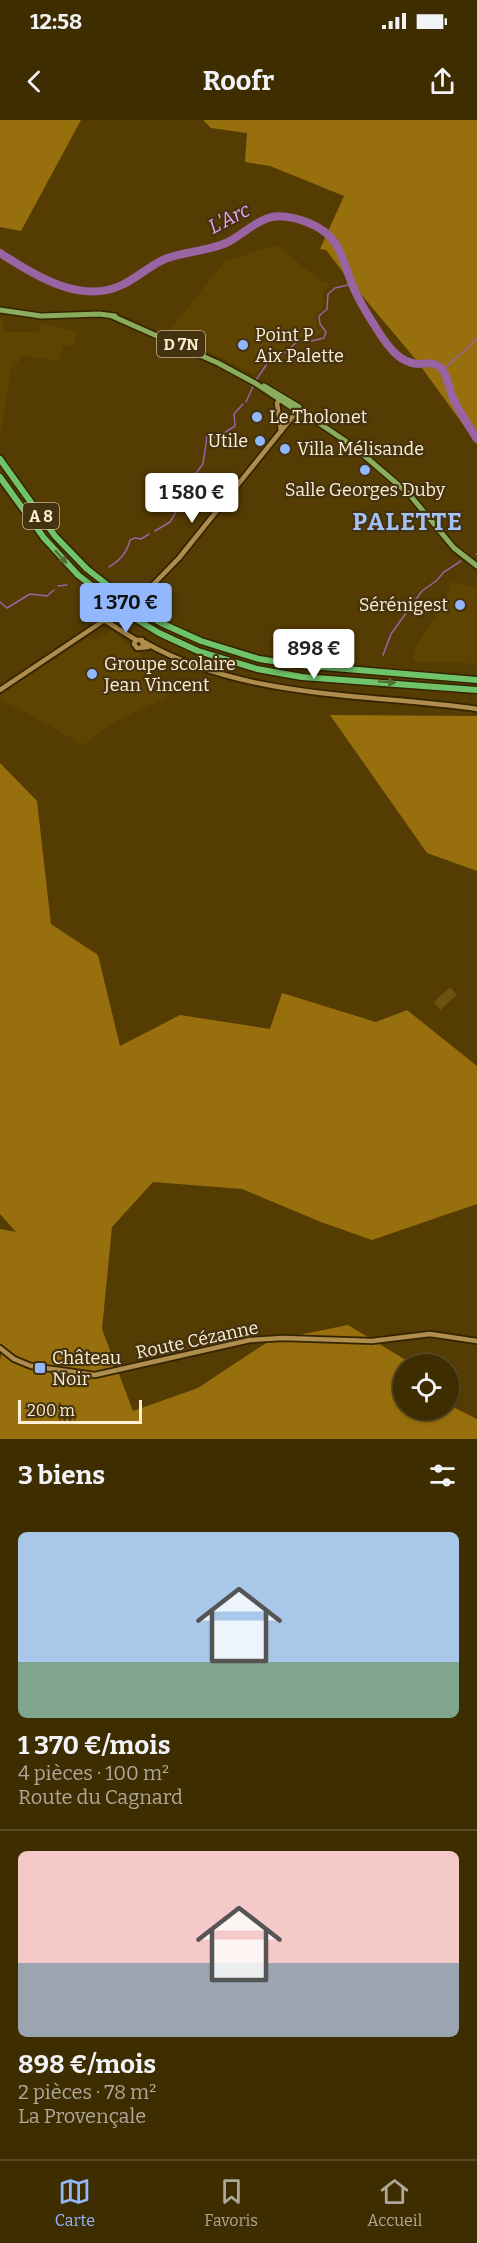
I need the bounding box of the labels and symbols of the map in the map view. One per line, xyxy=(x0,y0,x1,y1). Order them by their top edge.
water label: L'Arc xyxy=(204,197,254,239)
place label: Point P Aix Palette xyxy=(255,324,344,367)
road number: D 7N xyxy=(157,331,205,357)
marker: Point P Aix Palette xyxy=(236,338,250,352)
place label: Le Tholonet xyxy=(269,406,368,428)
marker: Le Tholonet xyxy=(250,410,264,424)
place label: Utile xyxy=(208,430,248,452)
marker: Utile xyxy=(253,434,267,448)
place label: Villa Mélisande xyxy=(297,438,424,460)
marker: Villa Mélisande xyxy=(278,442,292,456)
marker: Salle Georges Duby xyxy=(358,463,372,477)
pin: 1 580 € xyxy=(137,473,247,524)
place label: Salle Georges Duby xyxy=(285,479,446,501)
road number: A 8 xyxy=(23,503,59,529)
district label: PALETTE xyxy=(353,508,463,536)
one-way arrow xyxy=(54,549,67,564)
pin: 1 370 € xyxy=(71,583,181,634)
place label: Sérénigest xyxy=(359,594,448,616)
marker: Sérénigest xyxy=(453,598,467,612)
pin: 898 € xyxy=(272,629,356,680)
place label: Groupe scolaire Jean Vincent xyxy=(103,653,236,696)
marker: Groupe scolaire Jean Vincent xyxy=(85,667,99,681)
one-way arrow xyxy=(377,677,396,686)
street label: Route Cézanne xyxy=(134,1316,260,1364)
place label: Château Noir xyxy=(52,1347,121,1390)
marker: Château Noir xyxy=(33,1361,47,1375)
scale bar xyxy=(18,1397,142,1424)

